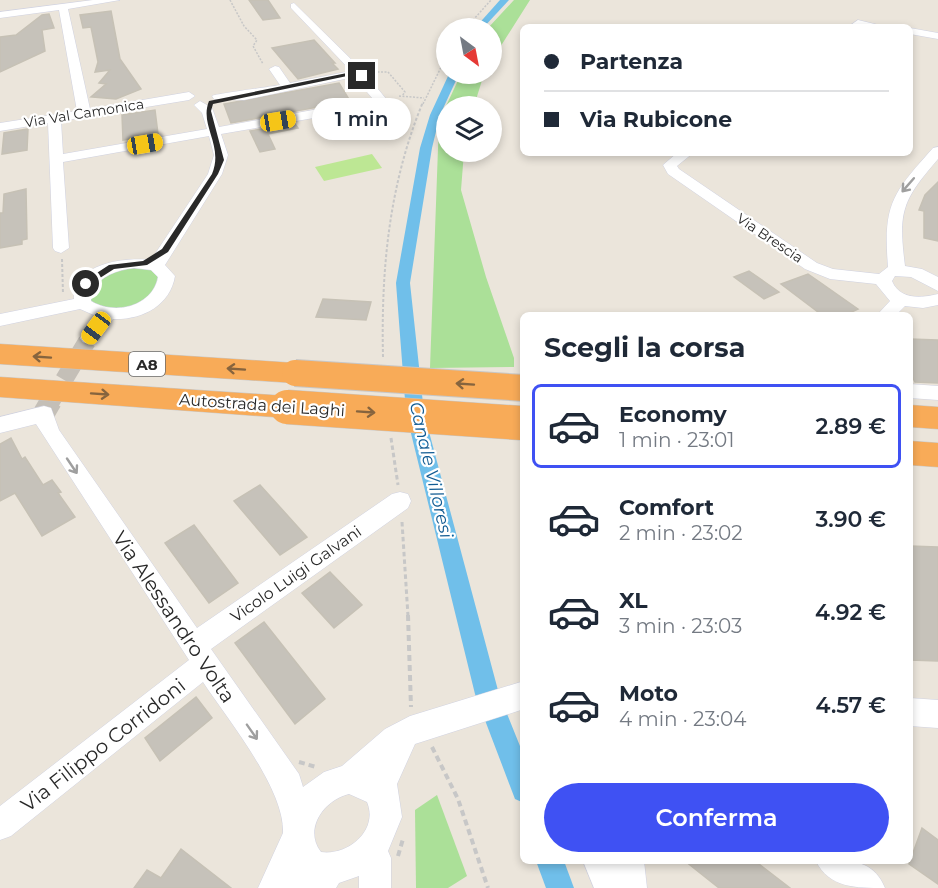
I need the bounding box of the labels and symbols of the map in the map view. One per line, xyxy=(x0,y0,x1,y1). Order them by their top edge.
north arrow xyxy=(436,18,502,84)
route end xyxy=(348,62,375,89)
street label: Via Val Camonica xyxy=(23,95,145,131)
callout: 1 min xyxy=(312,97,412,139)
car xyxy=(259,109,297,133)
car xyxy=(126,132,164,156)
one-way arrow xyxy=(901,177,915,192)
street label: Via Brescia xyxy=(733,209,807,267)
route start xyxy=(72,270,99,297)
car xyxy=(78,308,114,348)
one-way arrow xyxy=(32,351,52,362)
road number: A8 xyxy=(129,352,165,376)
one-way arrow xyxy=(227,364,247,375)
one-way arrow xyxy=(456,379,476,390)
one-way arrow xyxy=(90,389,110,400)
street label: Autostrada dei Laghi xyxy=(178,390,346,420)
water label: Canale Villoresi xyxy=(405,400,457,540)
one-way arrow xyxy=(355,407,375,418)
one-way arrow xyxy=(67,457,79,474)
street label: Vicolo Luigi Galvani xyxy=(227,522,365,626)
street label: Via Alessandro Volta xyxy=(108,527,240,707)
street label: Via Filippo Corridoni xyxy=(16,673,190,817)
one-way arrow xyxy=(246,723,258,740)

